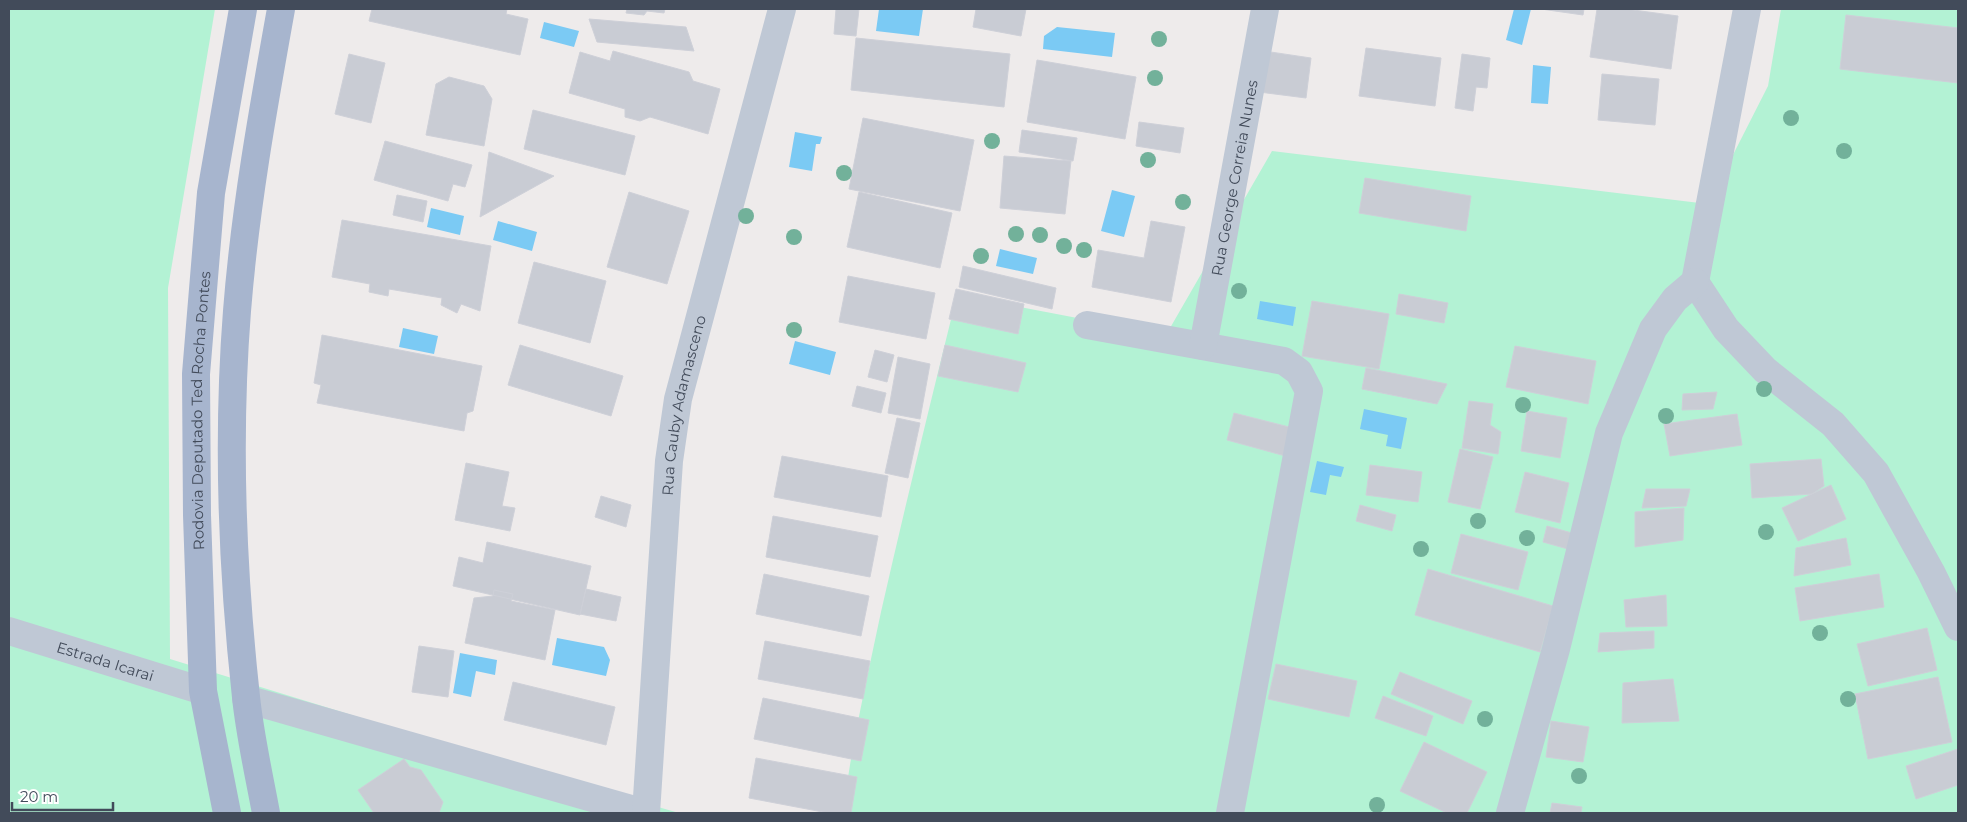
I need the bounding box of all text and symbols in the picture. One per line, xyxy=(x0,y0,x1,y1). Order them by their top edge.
street label: Rua George Correia Nunes xyxy=(1207,78,1261,277)
street label: Rodovia Deputado Ted Rocha Pontes xyxy=(186,270,214,550)
street label: Rua Cauby Adamasceno xyxy=(657,313,709,496)
street label: Estrada Icarai xyxy=(55,637,156,685)
scale bar xyxy=(12,780,114,812)
text: 20 m xyxy=(20,787,58,806)

